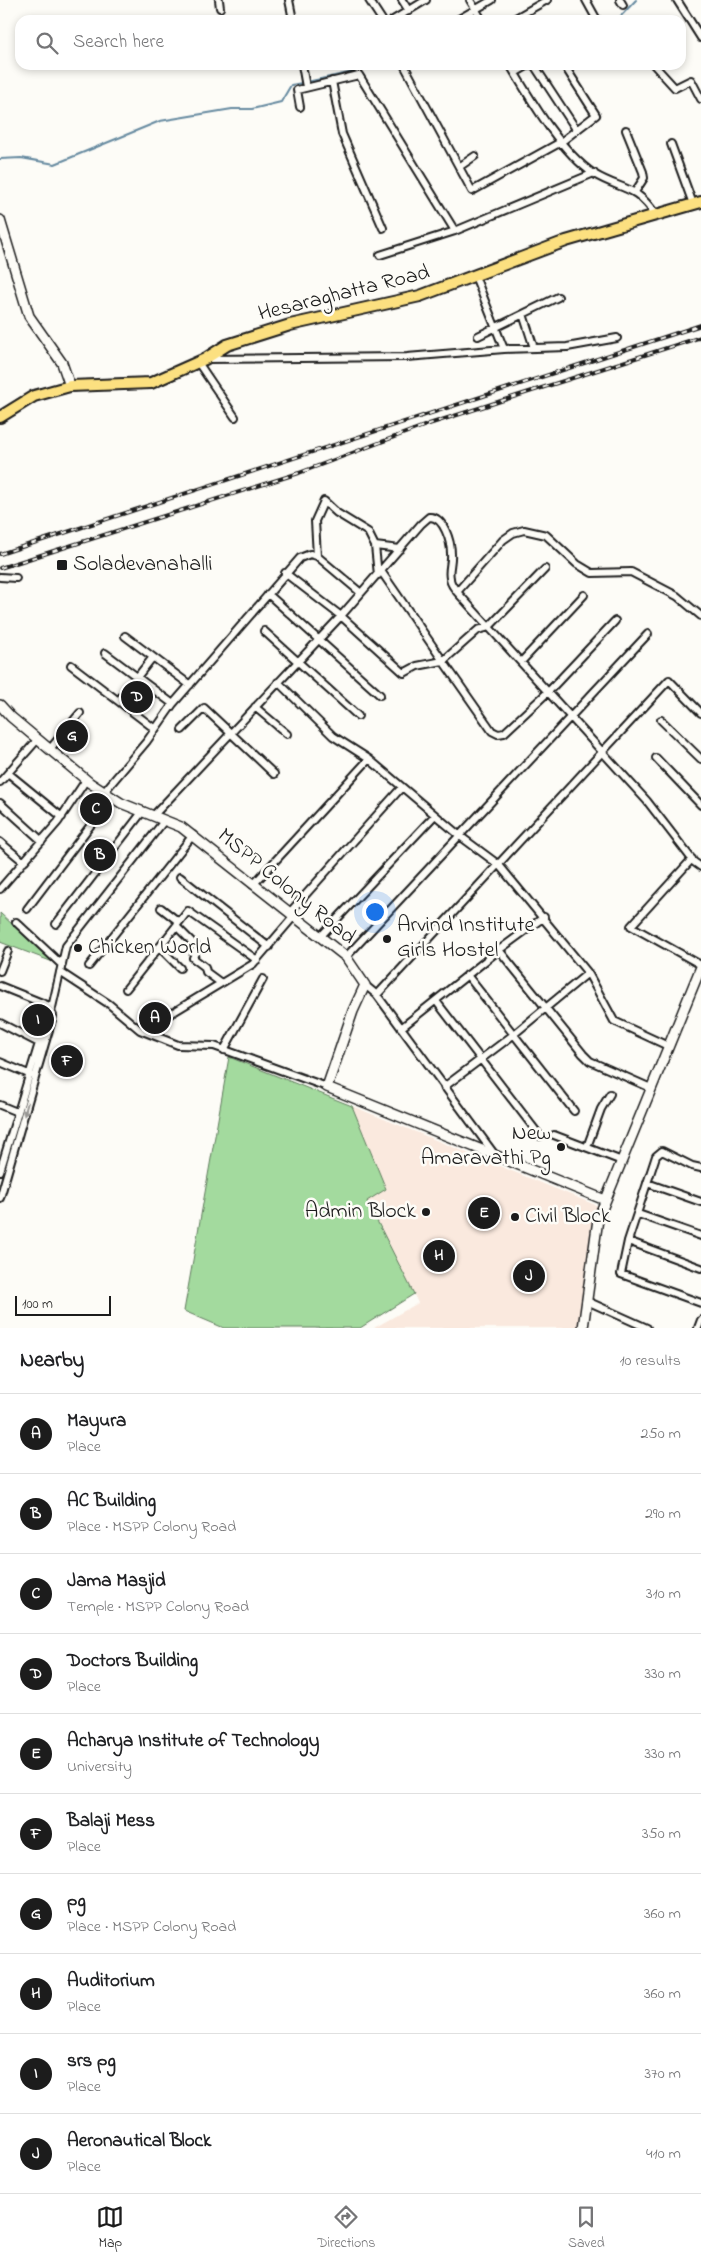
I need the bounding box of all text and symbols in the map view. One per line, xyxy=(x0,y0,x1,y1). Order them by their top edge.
search box xyxy=(15,15,686,70)
icon: search xyxy=(33,29,61,57)
text: Search here xyxy=(73,29,164,56)
street label: Hesaraghatta Road xyxy=(255,257,433,332)
place label: Soladevanahalli xyxy=(73,549,212,581)
marker: Soladevanahalli xyxy=(55,558,69,572)
pin: D xyxy=(121,678,153,716)
pin: G xyxy=(56,717,88,755)
pin: C xyxy=(80,790,112,828)
street label: MSPP Colony Road xyxy=(209,821,362,954)
pin: B xyxy=(84,836,116,874)
your location xyxy=(362,899,388,925)
place label: Arvind Institute Girls Hostel xyxy=(397,910,534,967)
place label: Chicken World xyxy=(88,932,211,964)
marker: Arvind Institute Girls Hostel xyxy=(381,933,393,945)
marker: Chicken World xyxy=(72,942,84,954)
pin: A xyxy=(139,999,171,1037)
pin: I xyxy=(22,1001,54,1039)
pin: F xyxy=(51,1042,83,1080)
one-way arrow xyxy=(22,1101,30,1116)
place label: New Amaravathi Pg xyxy=(421,1118,551,1176)
marker: New Amaravathi Pg xyxy=(555,1141,567,1153)
pin: E xyxy=(468,1194,500,1232)
place label: Admin Block xyxy=(305,1196,416,1228)
place label: Civil Block xyxy=(525,1201,611,1233)
marker: Admin Block xyxy=(420,1206,432,1218)
marker: Civil Block xyxy=(509,1211,521,1223)
pin: H xyxy=(423,1237,455,1275)
pin: J xyxy=(513,1257,545,1295)
scale bar xyxy=(15,1293,111,1316)
text: 100 m xyxy=(22,1294,53,1315)
text: Nearby xyxy=(20,1346,84,1376)
text: 10 results xyxy=(619,1349,681,1373)
text: Mayura xyxy=(67,1408,126,1435)
text: A xyxy=(31,1422,41,1446)
text: 250 m xyxy=(641,1422,681,1446)
text: Place xyxy=(67,1435,101,1459)
text: AC Building xyxy=(67,1488,156,1515)
text: B xyxy=(31,1502,41,1526)
text: 290 m xyxy=(645,1502,681,1526)
text: Place · MSPP Colony Road xyxy=(67,1515,236,1539)
text: Jama Masjid xyxy=(67,1568,166,1595)
text: C xyxy=(32,1582,40,1606)
text: 310 m xyxy=(646,1582,681,1606)
text: Temple · MSPP Colony Road xyxy=(67,1595,249,1619)
text: Doctors Building xyxy=(67,1648,198,1675)
text: D xyxy=(30,1662,42,1686)
text: 330 m xyxy=(644,1662,681,1686)
text: Place xyxy=(67,1675,101,1699)
text: Acharya Institute of Technology xyxy=(67,1728,319,1755)
text: E xyxy=(31,1742,41,1766)
text: 330 m xyxy=(644,1742,681,1766)
text: University xyxy=(67,1755,132,1779)
text: Balaji Mess xyxy=(67,1808,155,1835)
text: F xyxy=(31,1822,41,1846)
text: 350 m xyxy=(642,1822,681,1846)
text: Place xyxy=(67,1835,101,1859)
text: pg xyxy=(67,1888,86,1915)
text: G xyxy=(31,1902,41,1926)
text: 360 m xyxy=(644,1902,681,1926)
text: Place · MSPP Colony Road xyxy=(67,1915,236,1939)
text: Auditorium xyxy=(67,1968,155,1995)
text: H xyxy=(31,1982,41,2006)
text: 360 m xyxy=(644,1982,681,2006)
text: Place xyxy=(67,1995,101,2019)
text: srs pg xyxy=(67,2048,116,2075)
text: I xyxy=(34,2062,38,2086)
text: 370 m xyxy=(644,2062,681,2086)
text: Place xyxy=(67,2075,101,2099)
text: Aeronautical Block xyxy=(67,2128,211,2155)
text: J xyxy=(32,2142,40,2166)
text: 410 m xyxy=(646,2142,681,2166)
text: Place xyxy=(67,2155,101,2179)
tab: Map xyxy=(96,2203,124,2254)
tab: Directions xyxy=(317,2203,375,2254)
tab: Saved xyxy=(568,2203,605,2254)

